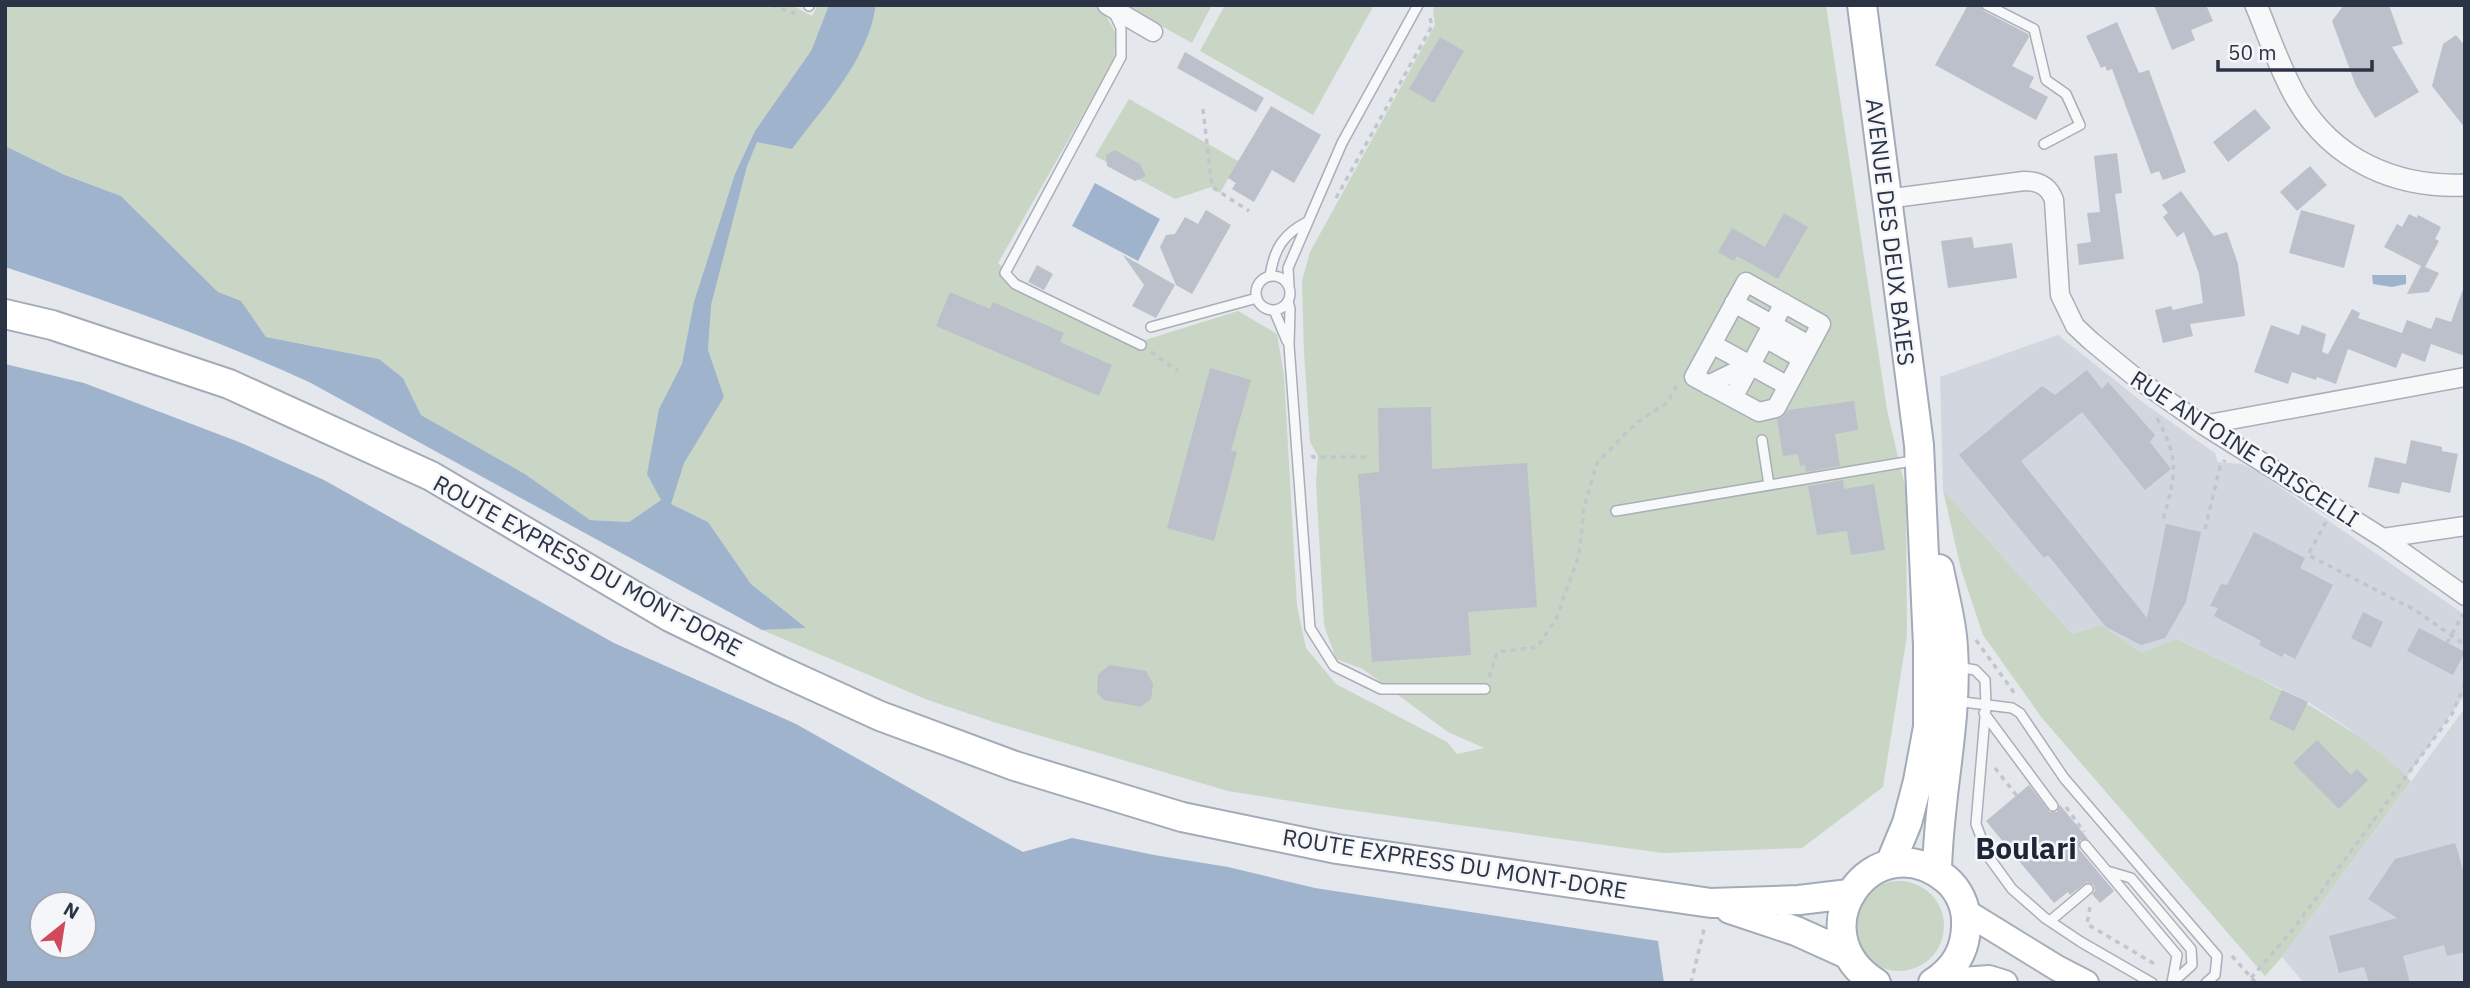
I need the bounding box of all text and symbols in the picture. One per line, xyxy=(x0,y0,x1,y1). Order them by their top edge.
scale bar xyxy=(2218,28,2372,72)
text: 50 m xyxy=(2228,38,2277,66)
street label: AVENUE DES DEUX BAIES xyxy=(1860,97,1922,367)
street label: RUE ANTOINE GRISCELLI xyxy=(2125,363,2365,533)
street label: ROUTE EXPRESS DU MONT-DORE xyxy=(428,467,748,663)
street label: ROUTE EXPRESS DU MONT-DORE xyxy=(1281,821,1629,905)
district label: Boulari xyxy=(1975,828,2077,867)
north arrow xyxy=(28,890,98,960)
text: N xyxy=(60,896,83,924)

